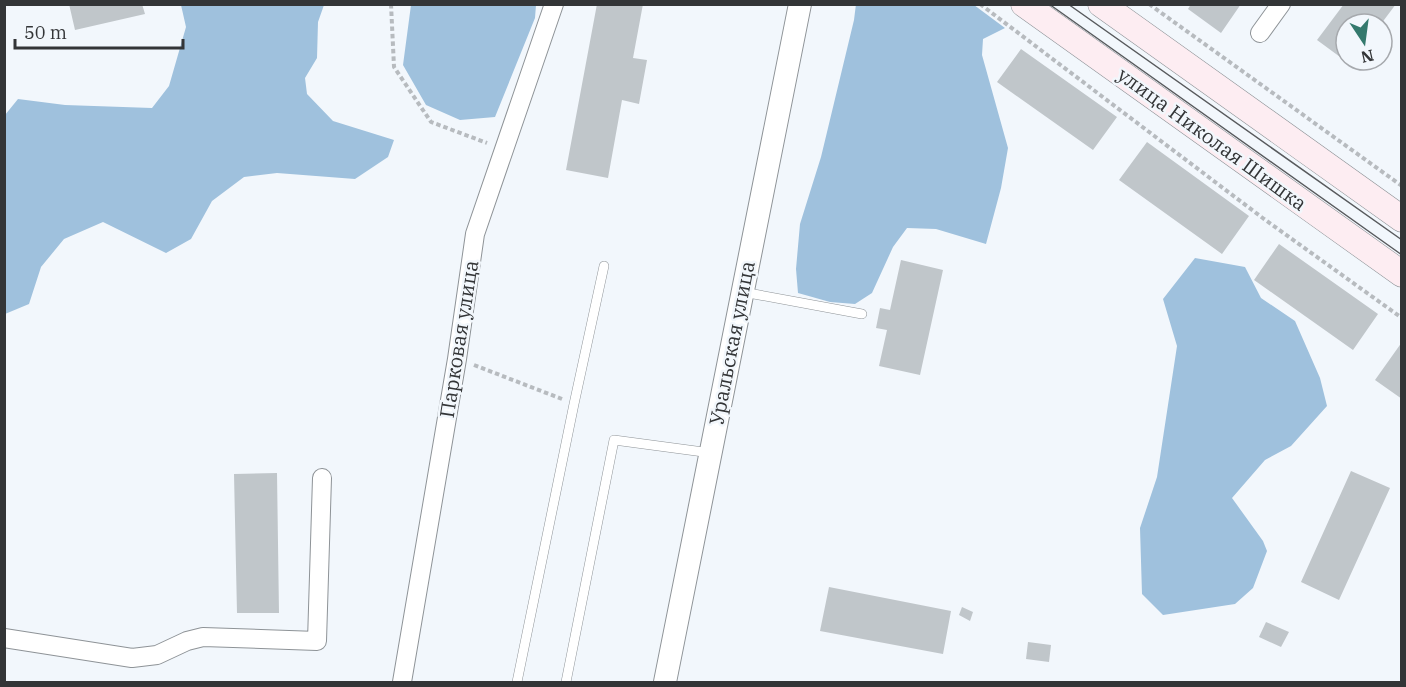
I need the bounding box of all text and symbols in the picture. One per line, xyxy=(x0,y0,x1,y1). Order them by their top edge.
scale bar xyxy=(15,12,183,50)
north arrow xyxy=(1334,12,1394,72)
text: 50 m xyxy=(24,21,67,44)
text: N xyxy=(1359,45,1376,68)
street label: улица Николая Шишка xyxy=(1112,61,1313,217)
street label: Парковая улица xyxy=(433,258,484,420)
street label: Уральская улица xyxy=(702,258,761,427)

